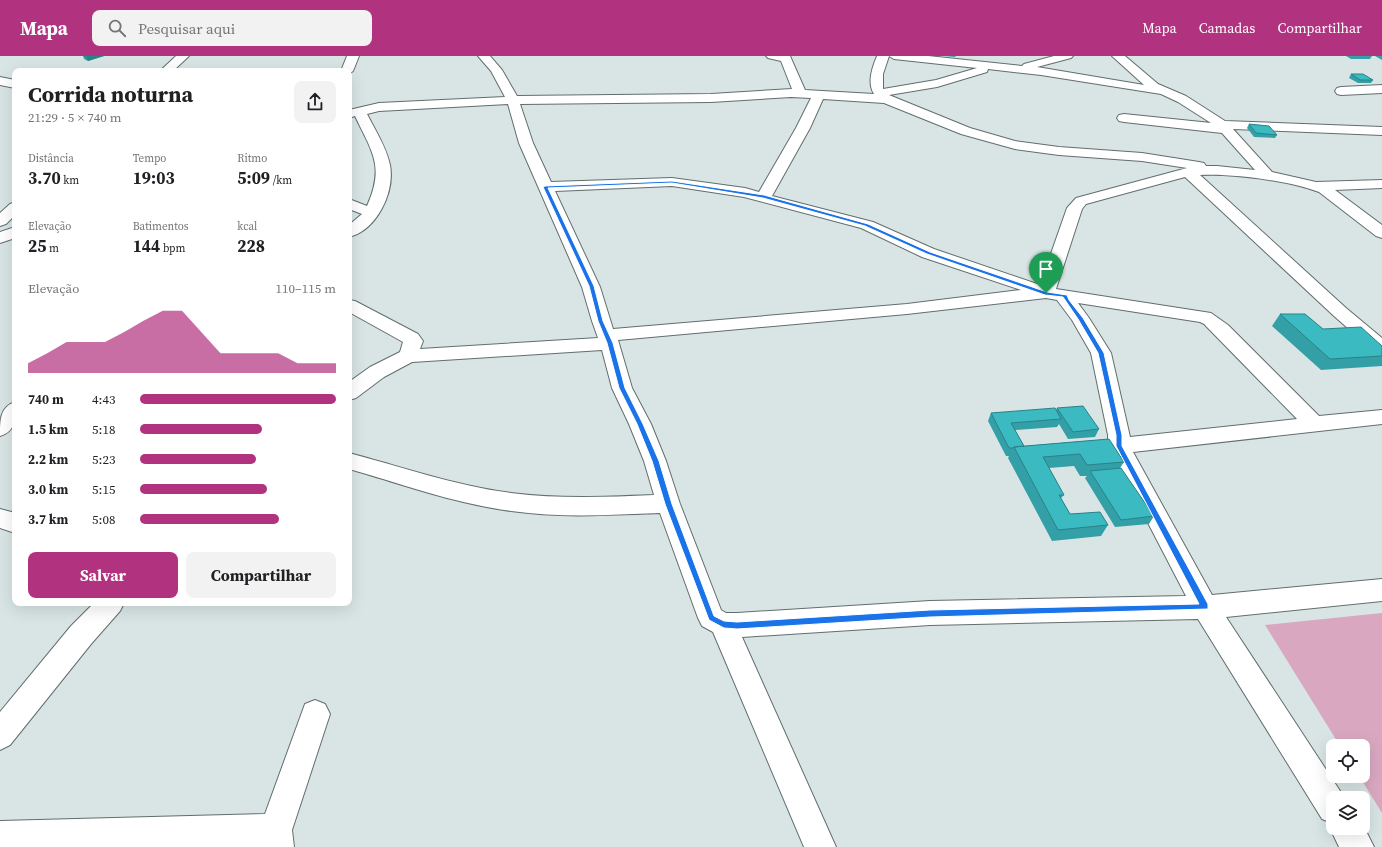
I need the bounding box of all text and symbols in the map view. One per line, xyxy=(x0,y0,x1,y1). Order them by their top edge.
search box xyxy=(92,10,372,46)
text: Mapa xyxy=(20,15,68,41)
icon: search xyxy=(106,17,128,39)
text: Pesquisar aqui xyxy=(138,18,235,39)
text: Mapa xyxy=(1142,18,1177,38)
text: Camadas xyxy=(1199,18,1255,38)
text: Compartilhar xyxy=(1277,18,1362,38)
text: Corrida noturna xyxy=(28,79,193,109)
button: share xyxy=(294,81,336,123)
text: 21:29 · 5 × 740 m xyxy=(28,109,122,126)
text: Distância xyxy=(28,151,74,166)
text: Tempo xyxy=(133,151,166,166)
text: Ritmo xyxy=(237,151,267,166)
text: 3.70 xyxy=(28,166,61,190)
text: 19:03 xyxy=(133,166,175,190)
text: 5:09 xyxy=(237,166,270,190)
text: km xyxy=(61,173,79,188)
text: /km xyxy=(270,173,292,188)
text: Elevação xyxy=(28,219,71,234)
text: Batimentos xyxy=(133,219,189,234)
text: kcal xyxy=(237,219,257,234)
text: 25 xyxy=(28,234,46,258)
text: 144 xyxy=(133,234,160,258)
text: 228 xyxy=(237,234,265,258)
text: m xyxy=(46,241,59,256)
text: bpm xyxy=(160,241,185,256)
pin xyxy=(1029,252,1063,293)
icon: arrive xyxy=(1035,258,1057,280)
text: Elevação xyxy=(28,280,79,297)
text: 110–115 m xyxy=(276,280,336,297)
text: 740 m xyxy=(28,391,64,408)
text: 4:43 xyxy=(92,391,115,408)
text: 1.5 km xyxy=(28,421,68,438)
text: 5:18 xyxy=(92,421,115,438)
text: 2.2 km xyxy=(28,451,68,468)
text: 5:23 xyxy=(92,451,115,468)
text: 3.0 km xyxy=(28,481,68,498)
text: 5:15 xyxy=(92,481,115,498)
text: 3.7 km xyxy=(28,511,68,528)
text: 5:08 xyxy=(92,511,115,528)
button: Salvar xyxy=(28,552,178,598)
button: Compartilhar xyxy=(186,552,336,598)
map controls xyxy=(1326,739,1370,835)
button: locate xyxy=(1326,739,1370,783)
button: layers xyxy=(1326,791,1370,835)

